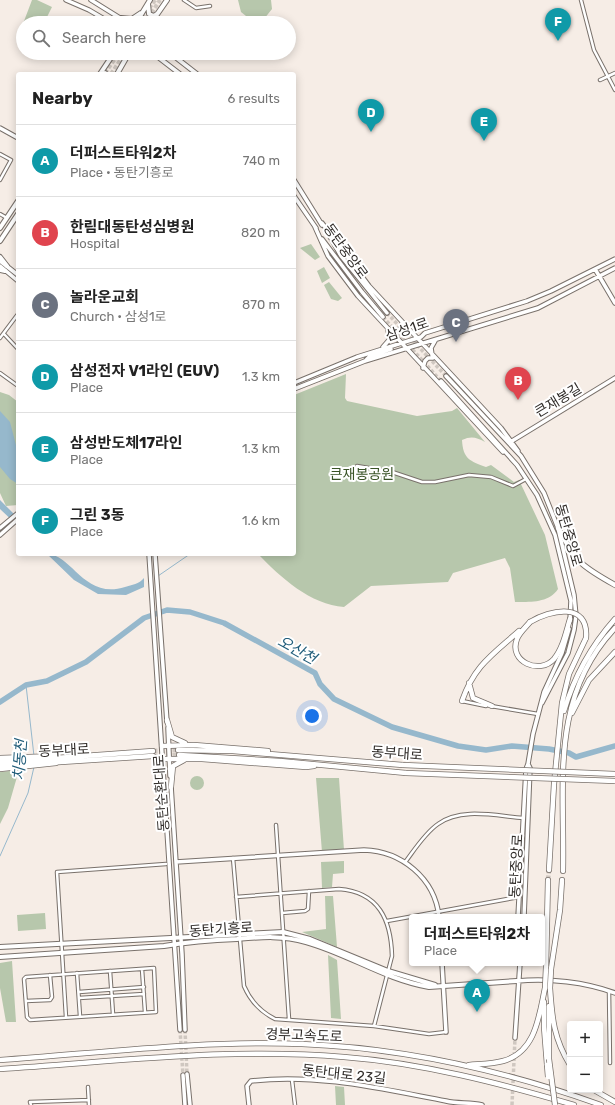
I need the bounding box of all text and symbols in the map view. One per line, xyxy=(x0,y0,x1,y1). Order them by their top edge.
pin: F xyxy=(545,8,571,41)
search box xyxy=(16,16,296,60)
icon: search xyxy=(30,27,52,49)
text: Search here xyxy=(62,29,146,47)
text: Nearby xyxy=(32,88,93,108)
text: 6 results xyxy=(228,91,280,106)
pin: D xyxy=(358,99,384,132)
pin: E xyxy=(471,108,497,141)
text: 더퍼스트타워2차 xyxy=(70,144,176,162)
text: A xyxy=(40,153,50,168)
text: 740 m xyxy=(243,153,280,168)
text: Place · 동탄기흥로 xyxy=(70,165,174,180)
text: 한림대동탄성심병원 xyxy=(70,218,194,236)
street label: 동탄중앙로 xyxy=(320,220,371,282)
text: B xyxy=(40,225,50,240)
text: 820 m xyxy=(241,225,280,240)
text: Hospital xyxy=(70,236,120,251)
text: 놀라운교회 xyxy=(70,288,139,306)
text: C xyxy=(40,297,50,312)
text: 870 m xyxy=(242,297,280,312)
text: Church · 삼성1로 xyxy=(70,309,166,324)
pin: C xyxy=(443,309,469,342)
street label: 삼성1로 xyxy=(383,314,431,345)
text: 삼성전자 V1라인 (EUV) xyxy=(70,362,219,380)
pin: B xyxy=(505,367,531,400)
text: D xyxy=(40,369,50,384)
text: 1.3 km xyxy=(242,369,280,384)
text: Place xyxy=(70,380,103,395)
street label: 큰재봉길 xyxy=(532,380,585,421)
text: 삼성반도체17라인 xyxy=(70,434,183,452)
text: E xyxy=(41,441,49,456)
text: 1.3 km xyxy=(242,441,280,456)
text: Place xyxy=(70,452,103,467)
park label: 큰재봉공원 xyxy=(330,466,394,483)
street label: 동탄중앙로 xyxy=(551,502,586,569)
text: 그린 3동 xyxy=(70,506,124,524)
text: F xyxy=(41,513,49,528)
text: 1.6 km xyxy=(242,513,280,528)
text: Place xyxy=(70,524,103,539)
water label: 오산천 xyxy=(275,632,321,669)
your location xyxy=(302,706,322,726)
water label: 치동천 xyxy=(10,737,31,781)
street label: 동부대로 xyxy=(38,741,90,760)
street label: 동부대로 xyxy=(371,743,423,764)
street label: 동탄순환대로 xyxy=(150,754,173,832)
street label: 동탄중앙로 xyxy=(506,833,527,899)
popup xyxy=(409,914,545,966)
street label: 동탄기흥로 xyxy=(188,919,254,940)
text: 더퍼스트타워2차 xyxy=(424,925,530,943)
text: Place xyxy=(424,943,457,958)
pin: A xyxy=(464,979,490,1012)
map controls xyxy=(567,1021,603,1093)
button: + xyxy=(567,1021,603,1057)
street label: 경부고속도로 xyxy=(265,1026,343,1045)
button: − xyxy=(567,1057,603,1093)
street label: 동탄대로 23길 xyxy=(301,1062,387,1087)

